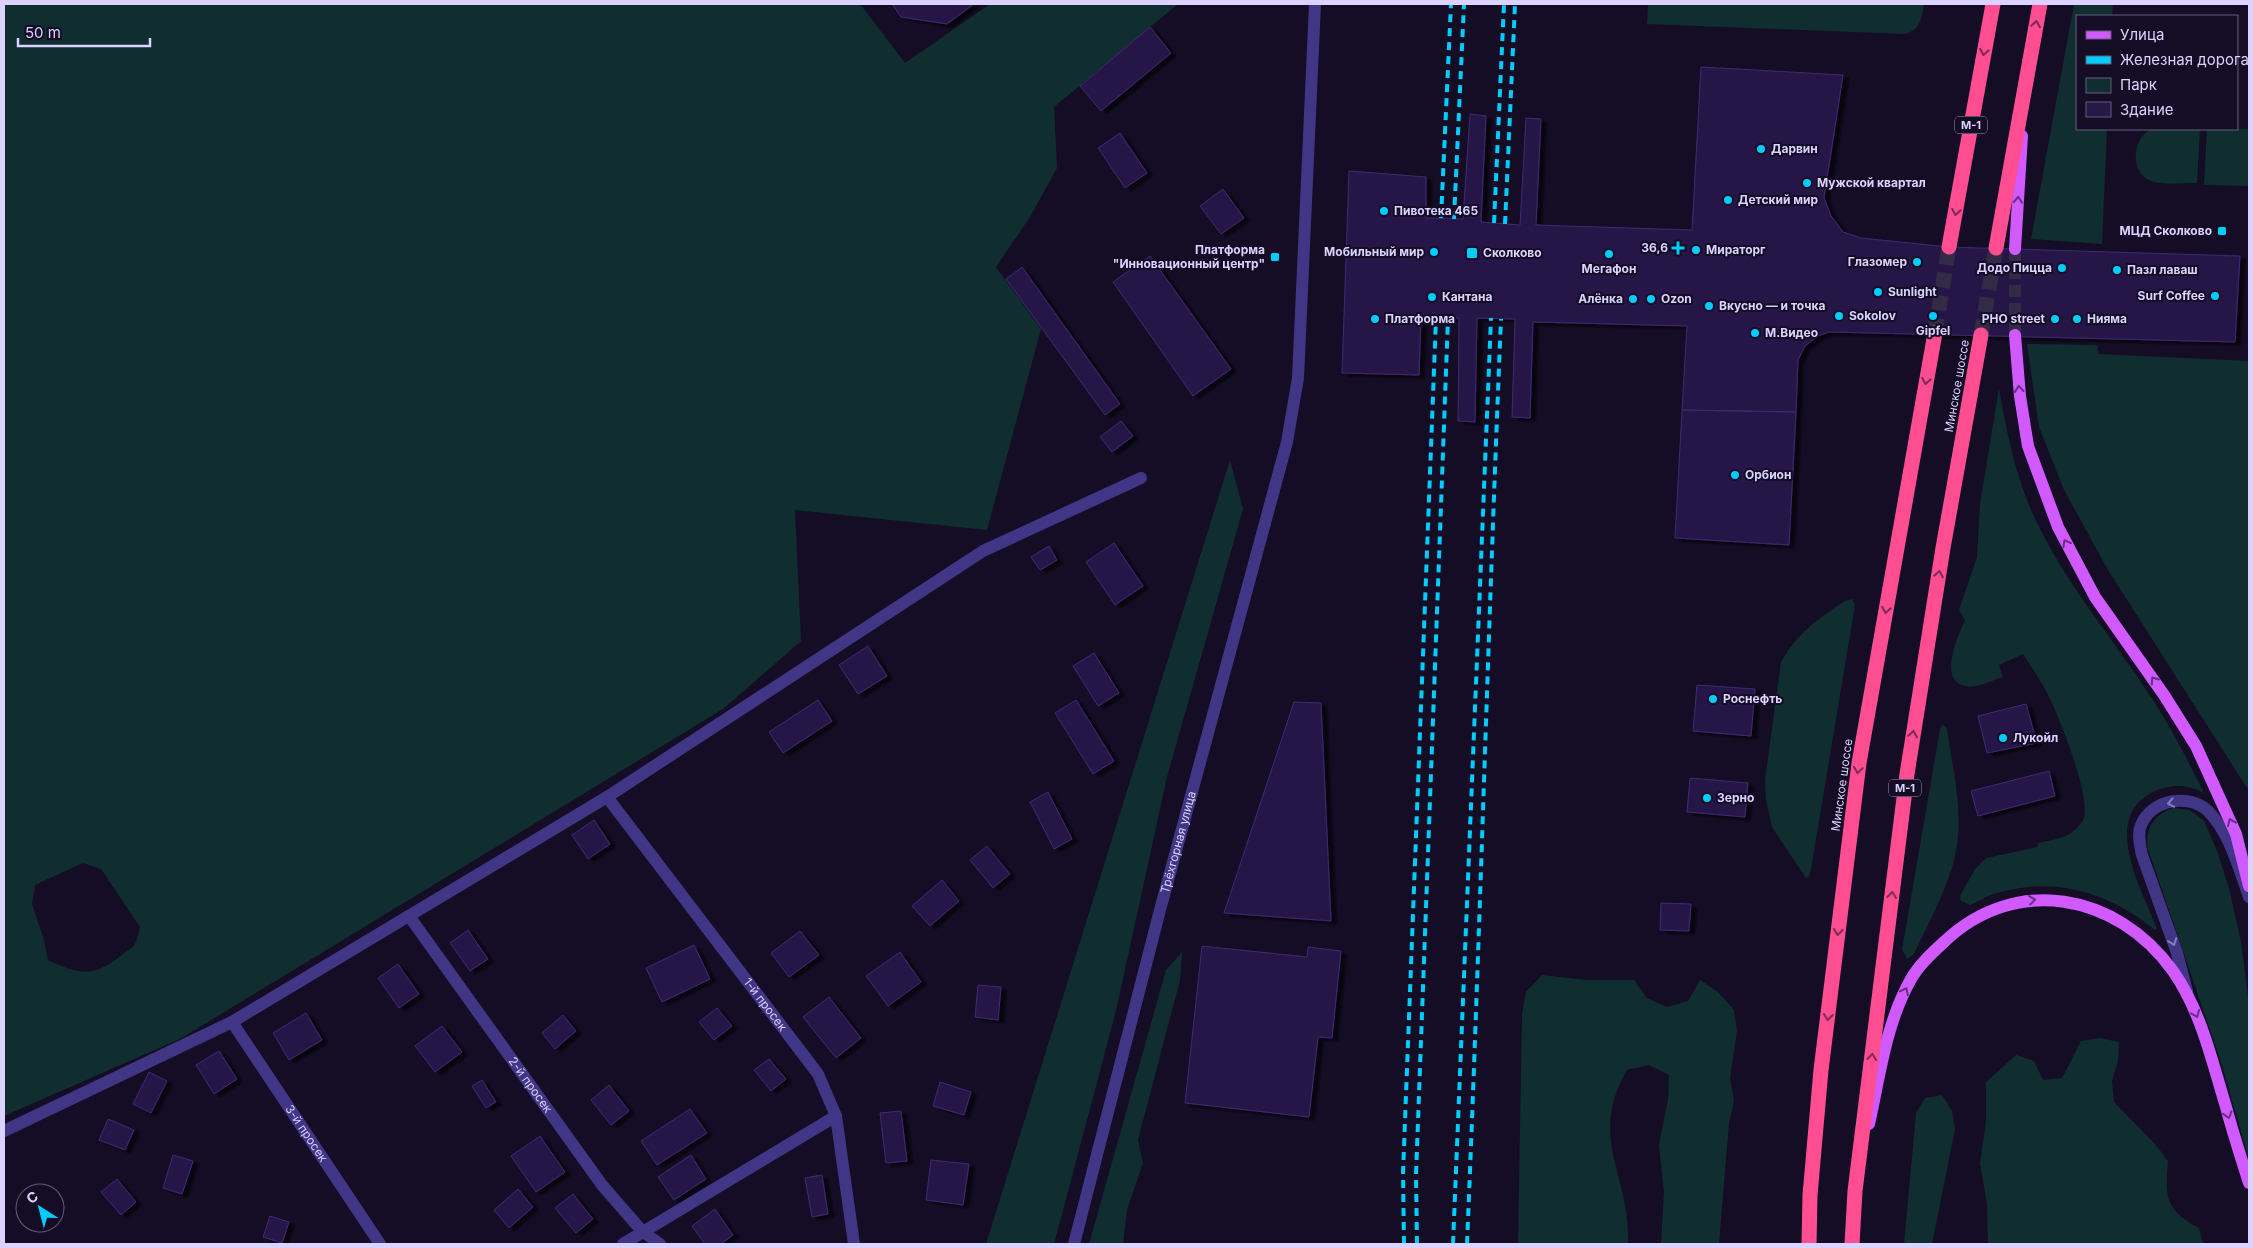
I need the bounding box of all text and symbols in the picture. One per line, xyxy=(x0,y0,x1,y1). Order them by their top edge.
scale bar xyxy=(18,15,150,47)
legend xyxy=(2076,15,2238,130)
one-way arrow xyxy=(2031,20,2041,29)
text: 50 m xyxy=(25,23,61,42)
text: Улица xyxy=(2120,25,2164,44)
one-way arrow xyxy=(1980,47,1990,56)
text: Железная дорога xyxy=(2120,50,2249,69)
text: Парк xyxy=(2120,75,2157,94)
text: Здание xyxy=(2120,100,2174,119)
road number: М-1 xyxy=(1955,116,1987,134)
place label: Дарвин xyxy=(1771,141,1818,156)
marker: Дарвин xyxy=(1755,143,1767,155)
place label: Мужской квартал xyxy=(1817,175,1926,190)
marker: Мужской квартал xyxy=(1801,177,1813,189)
place label: Детский мир xyxy=(1738,192,1818,207)
marker: Детский мир xyxy=(1722,194,1734,206)
one-way arrow xyxy=(2012,196,2023,204)
place label: Пивотека 465 xyxy=(1394,203,1478,218)
marker: Пивотека 465 xyxy=(1378,205,1390,217)
one-way arrow xyxy=(1951,207,1961,216)
place label: МЦД Сколково xyxy=(2120,223,2212,238)
marker: МЦД Сколково xyxy=(2216,225,2228,237)
place label: 36,6 xyxy=(1641,240,1668,255)
place label: Платформа "Инновационный центр" xyxy=(1113,242,1265,271)
marker: 36,6 xyxy=(1672,242,1684,254)
place label: Мираторг xyxy=(1706,242,1766,257)
place label: Мобильный мир xyxy=(1324,244,1424,259)
marker: Мираторг xyxy=(1690,244,1702,256)
place label: Сколково xyxy=(1483,245,1542,260)
marker: Мобильный мир xyxy=(1428,246,1440,258)
marker: Сколково xyxy=(1465,246,1479,260)
marker: Мегафон xyxy=(1603,248,1615,260)
marker: Платформа "Инновационный центр" xyxy=(1269,251,1281,263)
place label: Глазомер xyxy=(1848,254,1907,269)
marker: Глазомер xyxy=(1911,256,1923,268)
place label: Додо Пицца xyxy=(1977,260,2052,275)
place label: Мегафон xyxy=(1582,261,1636,276)
marker: Додо Пицца xyxy=(2056,262,2068,274)
place label: Пазл лаваш xyxy=(2127,262,2198,277)
marker: Пазл лаваш xyxy=(2111,264,2123,276)
place label: Sunlight xyxy=(1888,284,1937,299)
marker: Sunlight xyxy=(1872,286,1884,298)
place label: Surf Coffee xyxy=(2138,288,2205,303)
place label: Кантана xyxy=(1442,289,1492,304)
marker: Surf Coffee xyxy=(2209,290,2221,302)
marker: Кантана xyxy=(1426,291,1438,303)
place label: Алёнка xyxy=(1578,291,1623,306)
place label: Ozon xyxy=(1661,291,1692,306)
marker: Алёнка xyxy=(1627,293,1639,305)
marker: Ozon xyxy=(1645,293,1657,305)
place label: Вкусно — и точка xyxy=(1719,298,1825,313)
marker: Вкусно — и точка xyxy=(1703,300,1715,312)
place label: Sokolov xyxy=(1849,308,1896,323)
marker: Sokolov xyxy=(1833,310,1845,322)
marker: Gipfel xyxy=(1927,310,1939,322)
place label: Платформа xyxy=(1385,311,1455,326)
place label: PHO street xyxy=(1982,311,2046,326)
place label: Нияма xyxy=(2087,311,2127,326)
marker: Платформа xyxy=(1369,313,1381,325)
marker: PHO street xyxy=(2049,313,2061,325)
marker: Нияма xyxy=(2071,313,2083,325)
place label: Gipfel xyxy=(1916,323,1950,338)
place label: М.Видео xyxy=(1765,325,1818,340)
marker: М.Видео xyxy=(1749,327,1761,339)
street label: Минское шоссе xyxy=(1941,339,1972,433)
one-way arrow xyxy=(1922,377,1932,386)
one-way arrow xyxy=(2014,384,2025,392)
place label: Орбион xyxy=(1745,467,1791,482)
marker: Орбион xyxy=(1729,469,1741,481)
one-way arrow xyxy=(2063,540,2073,549)
one-way arrow xyxy=(1933,569,1943,578)
one-way arrow xyxy=(1882,606,1892,615)
one-way arrow xyxy=(2151,676,2160,686)
place label: Роснефть xyxy=(1723,691,1782,706)
marker: Роснефть xyxy=(1707,693,1719,705)
one-way arrow xyxy=(1907,730,1918,738)
place label: Лукойл xyxy=(2013,730,2058,745)
marker: Лукойл xyxy=(1997,732,2009,744)
street label: Минское шоссе xyxy=(1828,738,1855,832)
one-way arrow xyxy=(1854,766,1864,775)
road number: М-1 xyxy=(1889,780,1921,796)
street label: Трёхгорная улица xyxy=(1157,789,1199,895)
place label: Зерно xyxy=(1717,790,1754,805)
marker: Зерно xyxy=(1701,792,1713,804)
one-way arrow xyxy=(2166,797,2175,807)
one-way arrow xyxy=(2227,818,2238,827)
one-way arrow xyxy=(1886,891,1897,899)
one-way arrow xyxy=(2027,896,2036,906)
one-way arrow xyxy=(1833,928,1844,936)
one-way arrow xyxy=(2167,937,2177,946)
street label: 1-й просек xyxy=(741,975,791,1034)
one-way arrow xyxy=(1899,987,1909,996)
one-way arrow xyxy=(2190,1009,2201,1018)
one-way arrow xyxy=(1823,1013,1833,1021)
one-way arrow xyxy=(1866,1052,1876,1061)
street label: 2-й просек xyxy=(506,1054,556,1116)
street label: 3-й просек xyxy=(282,1102,331,1165)
one-way arrow xyxy=(2223,1111,2233,1119)
north arrow xyxy=(15,1183,65,1233)
text: С xyxy=(23,1187,41,1207)

